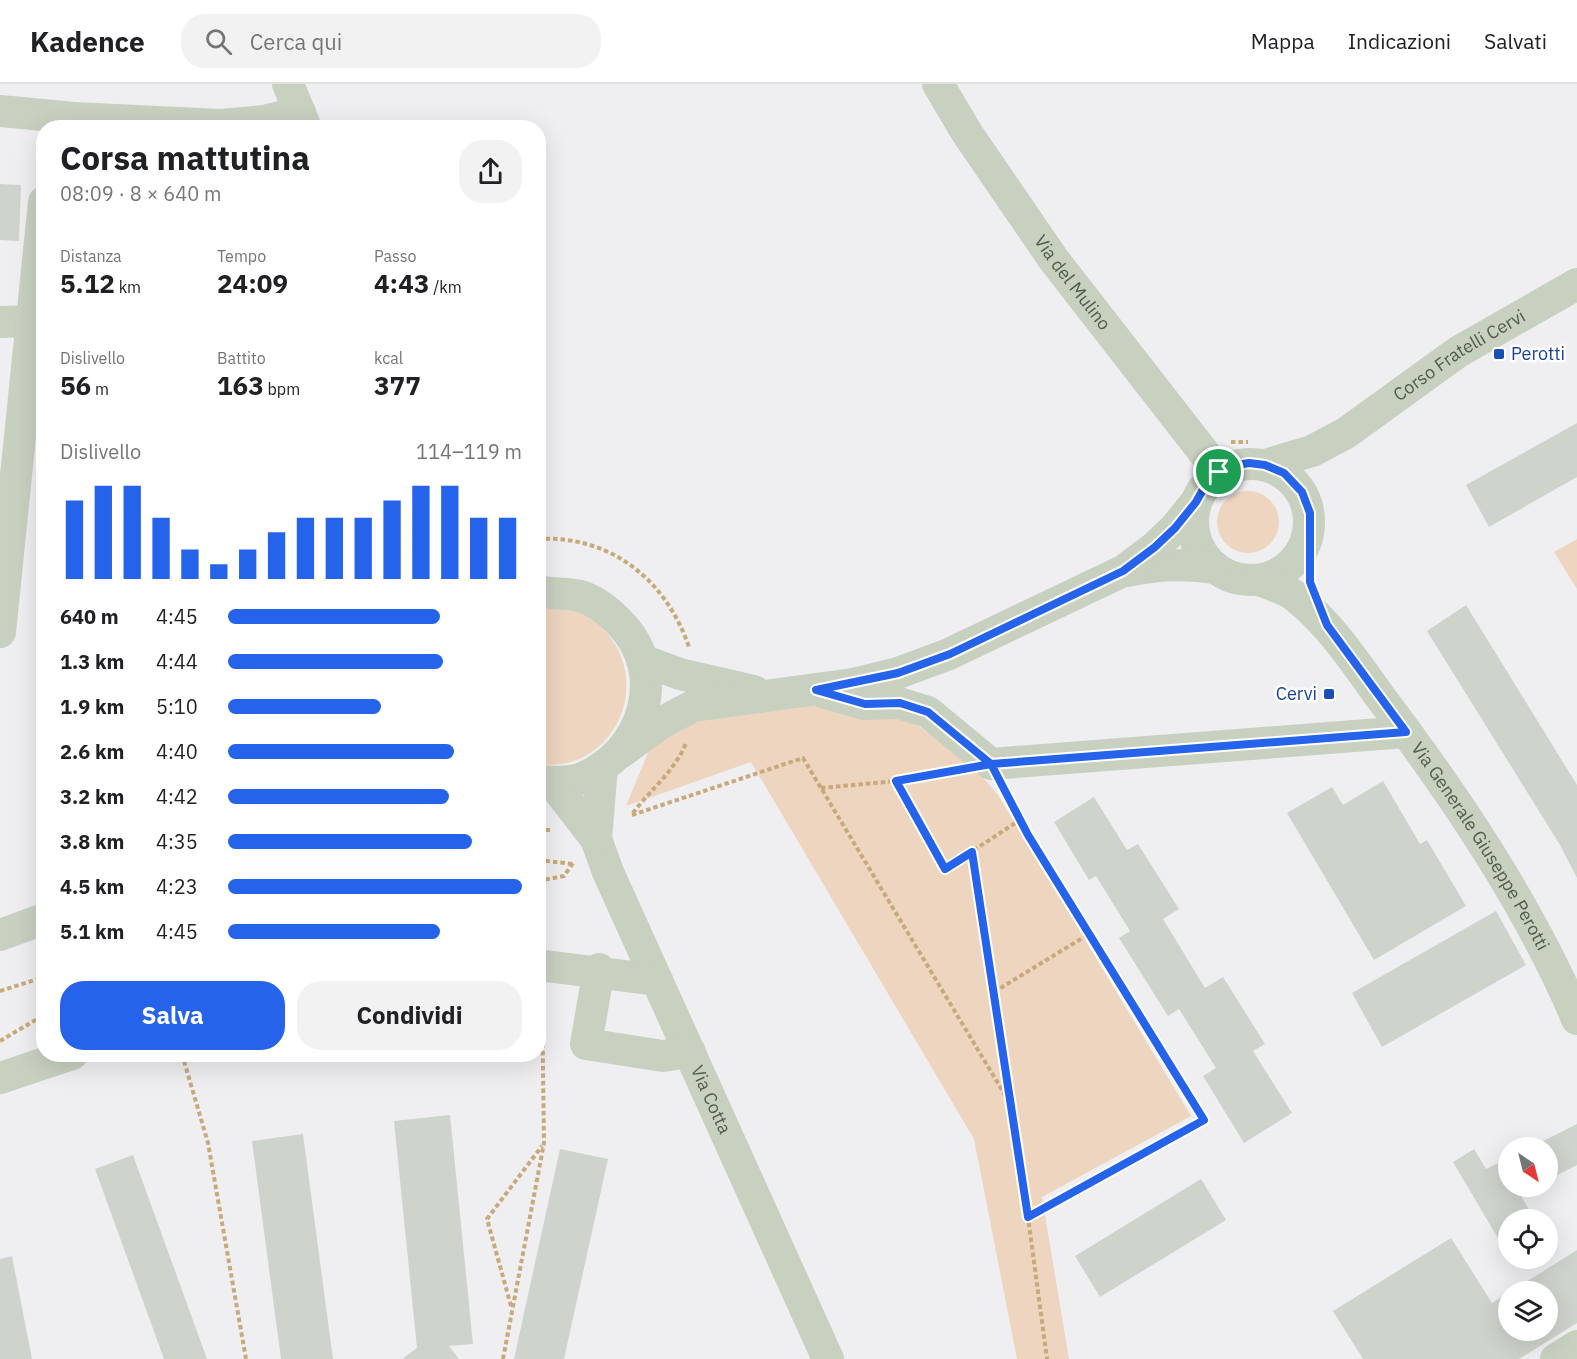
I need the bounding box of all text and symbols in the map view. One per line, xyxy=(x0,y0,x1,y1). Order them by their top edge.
search box xyxy=(181,14,601,68)
text: Kadence xyxy=(30,23,145,60)
icon: search xyxy=(202,25,235,58)
text: Cerca qui xyxy=(250,27,342,56)
text: Mappa xyxy=(1251,27,1315,55)
text: Indicazioni xyxy=(1348,27,1451,55)
text: Salvati xyxy=(1484,27,1547,55)
text: Corsa mattutina xyxy=(60,136,310,179)
button: share xyxy=(459,140,522,203)
text: 08:09 · 8 × 640 m xyxy=(60,180,221,207)
street label: Via del Mulino xyxy=(1029,230,1116,334)
text: Distanza xyxy=(60,246,122,266)
text: Tempo xyxy=(217,246,266,266)
text: Passo xyxy=(374,246,417,266)
text: 5.12 xyxy=(60,266,115,300)
text: 24:09 xyxy=(217,266,288,300)
text: 4:43 xyxy=(374,266,429,300)
text: km xyxy=(115,277,141,297)
text: /km xyxy=(429,277,462,297)
street label: Corso Fratelli Cervi xyxy=(1388,304,1529,406)
place label: Perotti xyxy=(1511,342,1565,365)
marker: Perotti xyxy=(1492,347,1506,361)
text: Dislivello xyxy=(60,348,125,368)
text: Battito xyxy=(217,348,266,368)
text: kcal xyxy=(374,348,403,368)
text: 56 xyxy=(60,368,91,402)
text: 163 xyxy=(217,368,264,402)
text: 377 xyxy=(374,368,421,402)
text: m xyxy=(91,379,109,399)
text: bpm xyxy=(264,379,300,399)
text: Dislivello xyxy=(60,438,141,465)
text: 114–119 m xyxy=(416,438,522,465)
pin xyxy=(1193,446,1244,497)
icon: arrive xyxy=(1202,455,1235,488)
text: 640 m xyxy=(60,603,119,630)
text: 4:45 xyxy=(156,603,198,630)
text: 1.3 km xyxy=(60,648,124,675)
text: 4:44 xyxy=(156,648,198,675)
place label: Cervi xyxy=(1276,682,1317,705)
marker: Cervi xyxy=(1322,687,1336,701)
text: 1.9 km xyxy=(60,693,124,720)
text: 5:10 xyxy=(156,693,198,720)
street label: Via Generale Giuseppe Perotti xyxy=(1406,737,1555,954)
text: 2.6 km xyxy=(60,738,124,765)
text: 4:40 xyxy=(156,738,198,765)
text: 3.2 km xyxy=(60,783,124,810)
text: 4:42 xyxy=(156,783,198,810)
text: 3.8 km xyxy=(60,828,124,855)
text: 4:35 xyxy=(156,828,198,855)
text: 4.5 km xyxy=(60,873,124,900)
text: 4:23 xyxy=(156,873,198,900)
text: 5.1 km xyxy=(60,918,124,945)
text: 4:45 xyxy=(156,918,198,945)
button: Salva xyxy=(60,981,285,1050)
button: Condividi xyxy=(297,981,522,1050)
street label: Via Cotta xyxy=(686,1062,737,1138)
north arrow xyxy=(1498,1137,1558,1197)
map controls xyxy=(1498,1137,1558,1341)
button: locate xyxy=(1498,1209,1558,1269)
button: layers xyxy=(1498,1281,1558,1341)

